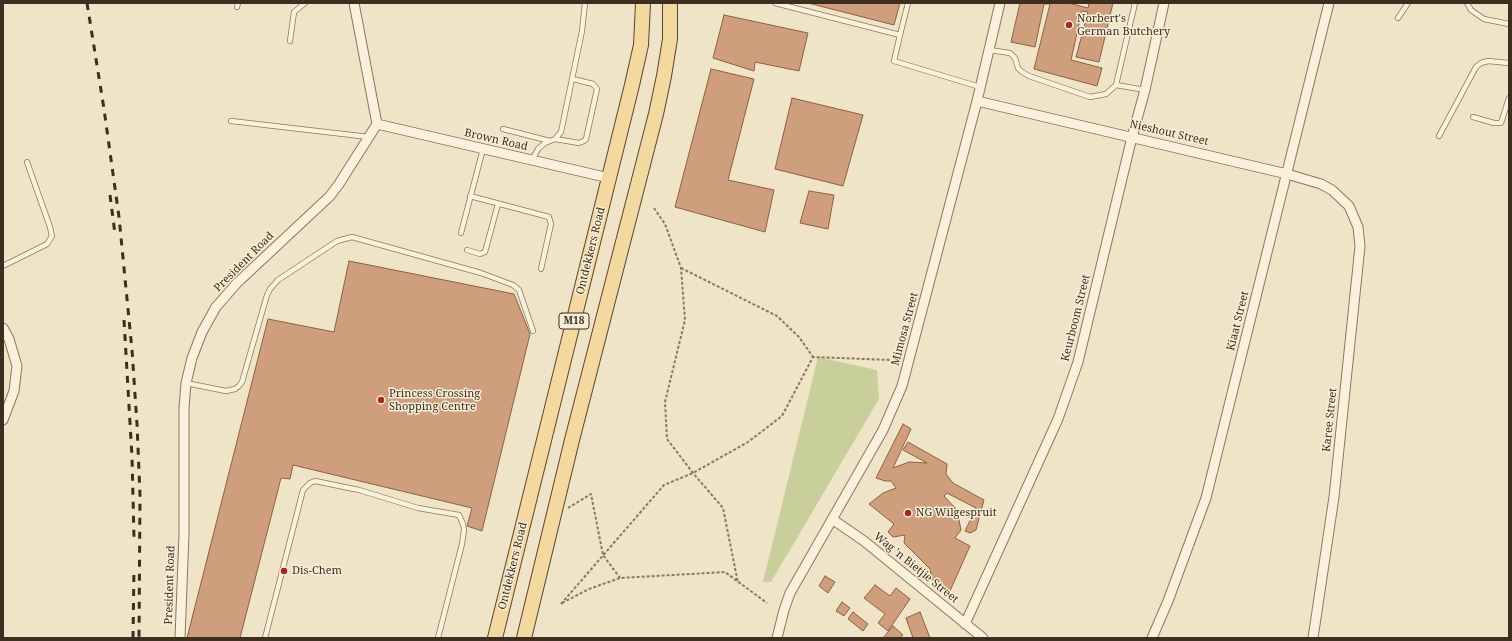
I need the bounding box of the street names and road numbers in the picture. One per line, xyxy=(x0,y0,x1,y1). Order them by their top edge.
street label: Nieshout Street xyxy=(1128,118,1210,148)
street label: Brown Road xyxy=(463,126,529,154)
street label: Ontdekkers Road xyxy=(574,206,608,296)
street label: President Road xyxy=(211,229,277,295)
street label: Keurboom Street xyxy=(1059,273,1093,363)
street label: Kiaat Street xyxy=(1224,290,1252,352)
street label: Mimosa Street xyxy=(889,291,921,367)
road number: M18 xyxy=(559,313,589,329)
street label: Karee Street xyxy=(1320,387,1340,453)
street label: Ontdekkers Road xyxy=(496,521,530,611)
street label: Wag 'n Bietjie Street xyxy=(871,530,961,606)
street label: President Road xyxy=(162,545,178,625)

